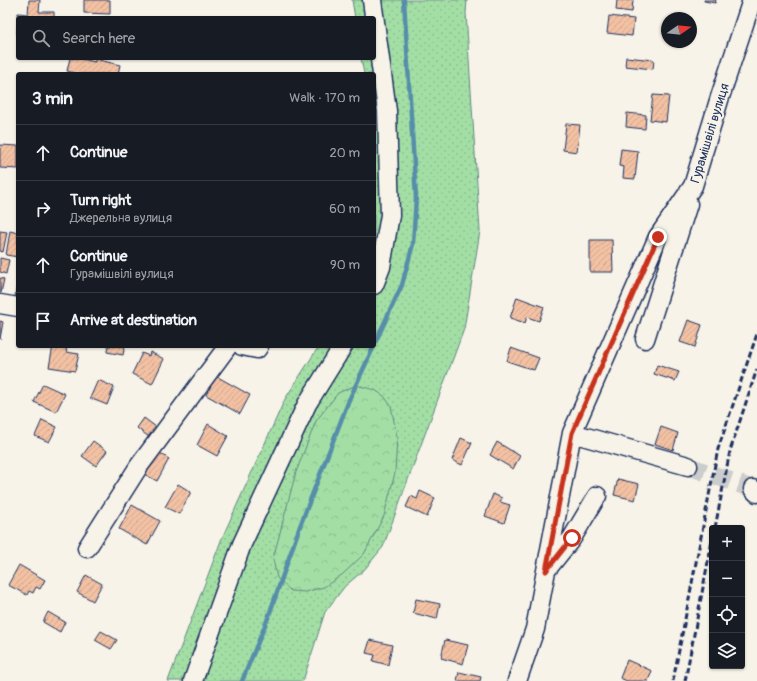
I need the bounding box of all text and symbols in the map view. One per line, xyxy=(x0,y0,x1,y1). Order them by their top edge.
north arrow xyxy=(661,12,697,48)
search box xyxy=(16,16,376,60)
icon: search xyxy=(30,27,52,49)
text: Search here xyxy=(62,29,135,48)
street label: Гурамішвілі вулиця xyxy=(687,81,733,185)
text: 3 min xyxy=(32,88,73,109)
text: Walk · 170 m xyxy=(289,90,360,106)
icon: ahead xyxy=(32,142,54,164)
text: Continue xyxy=(70,143,128,162)
text: 20 m xyxy=(329,145,360,161)
text: Turn right xyxy=(70,191,131,210)
icon: right xyxy=(32,198,54,220)
text: 60 m xyxy=(329,201,360,217)
text: Джерельна вулиця xyxy=(70,210,172,226)
route end xyxy=(649,228,667,246)
text: Continue xyxy=(70,247,128,266)
icon: ahead xyxy=(32,254,54,276)
text: 90 m xyxy=(330,257,360,273)
text: Гурамішвілі вулиця xyxy=(70,266,174,282)
icon: arrive xyxy=(32,310,54,332)
text: Arrive at destination xyxy=(70,311,197,330)
map controls xyxy=(709,525,745,669)
button: + xyxy=(709,525,745,561)
route start xyxy=(563,529,581,547)
button: − xyxy=(709,561,745,597)
button: locate xyxy=(709,597,745,633)
button: layers xyxy=(709,633,745,669)

